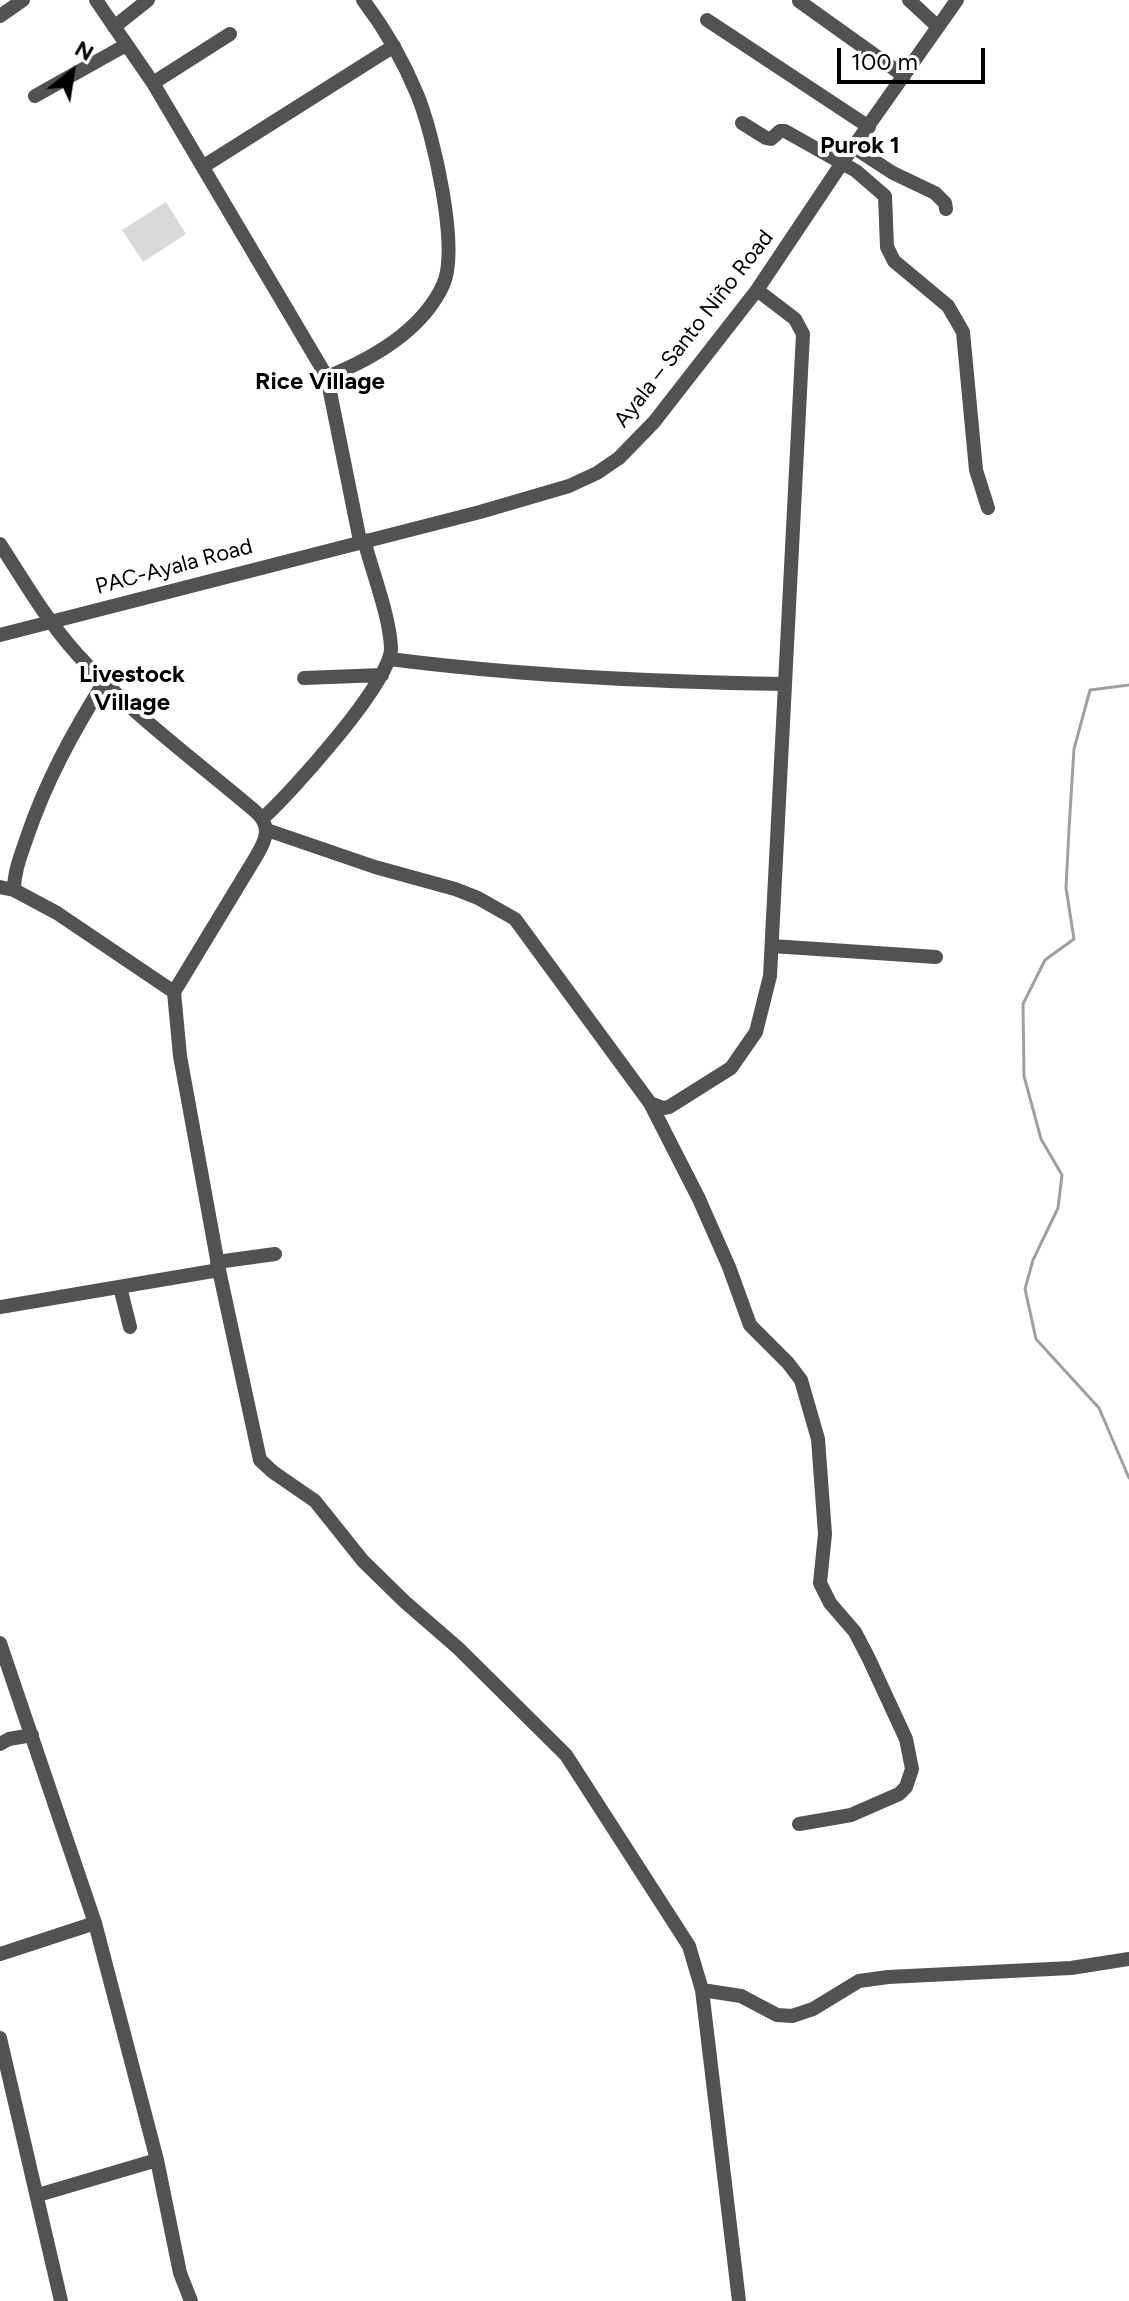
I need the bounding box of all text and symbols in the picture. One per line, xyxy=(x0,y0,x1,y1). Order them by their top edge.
north arrow xyxy=(32,32,112,112)
scale bar xyxy=(841,32,989,82)
text: N xyxy=(70,35,98,67)
text: 100 m xyxy=(851,47,918,76)
district label: Purok 1 xyxy=(820,132,900,160)
street label: Ayala – Santo Niño Road xyxy=(609,225,779,433)
district label: Rice Village xyxy=(255,368,385,396)
street label: PAC-Ayala Road xyxy=(93,533,255,601)
district label: Livestock Village xyxy=(79,661,185,717)

